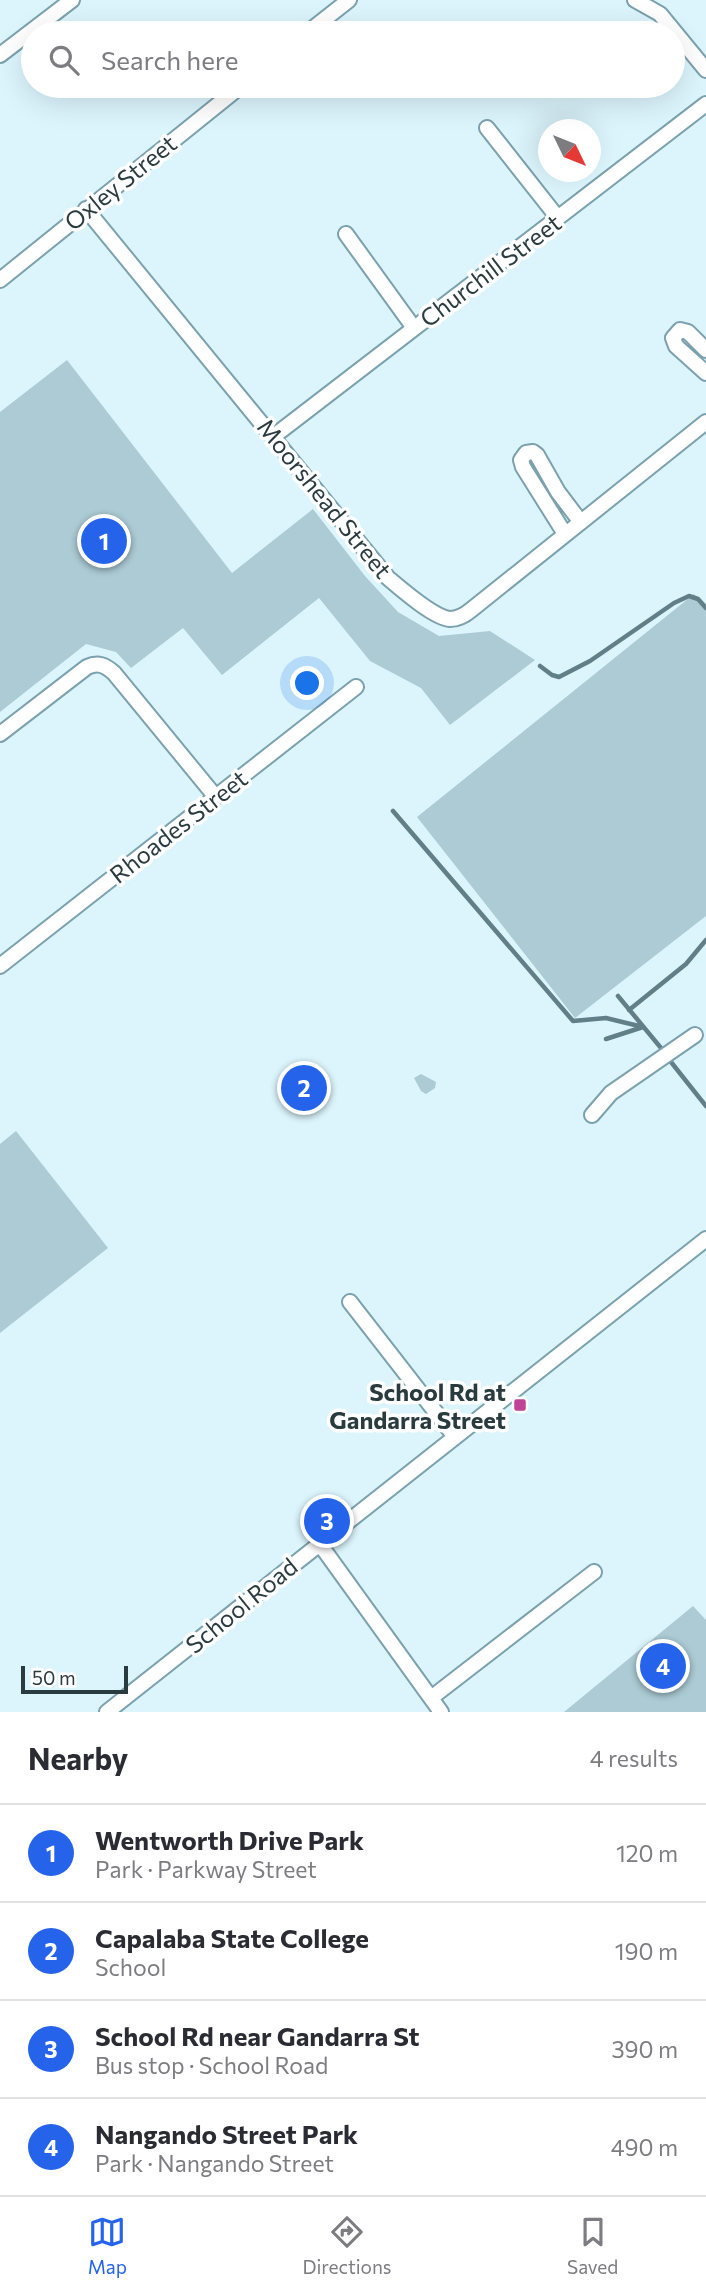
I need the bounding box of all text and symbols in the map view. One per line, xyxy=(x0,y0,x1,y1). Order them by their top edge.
search box xyxy=(21,21,685,98)
icon: search xyxy=(45,41,83,79)
text: Search here xyxy=(101,44,239,75)
north arrow xyxy=(538,119,601,182)
street label: Oxley Street xyxy=(58,128,182,236)
street label: Churchill Street xyxy=(414,207,566,332)
street label: Moorshead Street xyxy=(252,412,398,584)
pin: 1 xyxy=(81,515,127,567)
your location xyxy=(290,666,324,700)
street label: Rhoades Street xyxy=(103,763,253,889)
pin: 2 xyxy=(281,1062,327,1114)
place label: School Rd at Gandarra Street xyxy=(329,1377,506,1434)
marker: School Rd at Gandarra Street xyxy=(512,1397,528,1413)
pin: 3 xyxy=(304,1495,350,1547)
street label: School Road xyxy=(179,1551,303,1659)
pin: 4 xyxy=(640,1640,686,1692)
scale bar xyxy=(21,1663,128,1695)
text: 50 m xyxy=(32,1666,76,1689)
text: Nearby xyxy=(28,1739,128,1776)
text: 4 results xyxy=(590,1744,678,1772)
text: Wentworth Drive Park xyxy=(95,1824,364,1855)
text: 1 xyxy=(46,1839,56,1867)
text: 120 m xyxy=(616,1839,678,1867)
text: Park · Parkway Street xyxy=(95,1855,317,1883)
text: Capalaba State College xyxy=(95,1922,369,1953)
text: 2 xyxy=(44,1937,58,1965)
text: 190 m xyxy=(615,1937,678,1965)
text: School xyxy=(95,1953,166,1981)
text: School Rd near Gandarra St xyxy=(95,2020,420,2051)
text: 3 xyxy=(44,2035,58,2063)
text: 390 m xyxy=(611,2035,678,2063)
text: Bus stop · School Road xyxy=(95,2051,328,2079)
text: Nangando Street Park xyxy=(95,2118,358,2149)
text: 4 xyxy=(44,2133,58,2161)
text: 490 m xyxy=(611,2133,678,2161)
text: Park · Nangando Street xyxy=(95,2149,334,2177)
tab: Map xyxy=(88,2213,127,2278)
tab: Directions xyxy=(302,2213,392,2278)
tab: Saved xyxy=(567,2213,618,2278)

